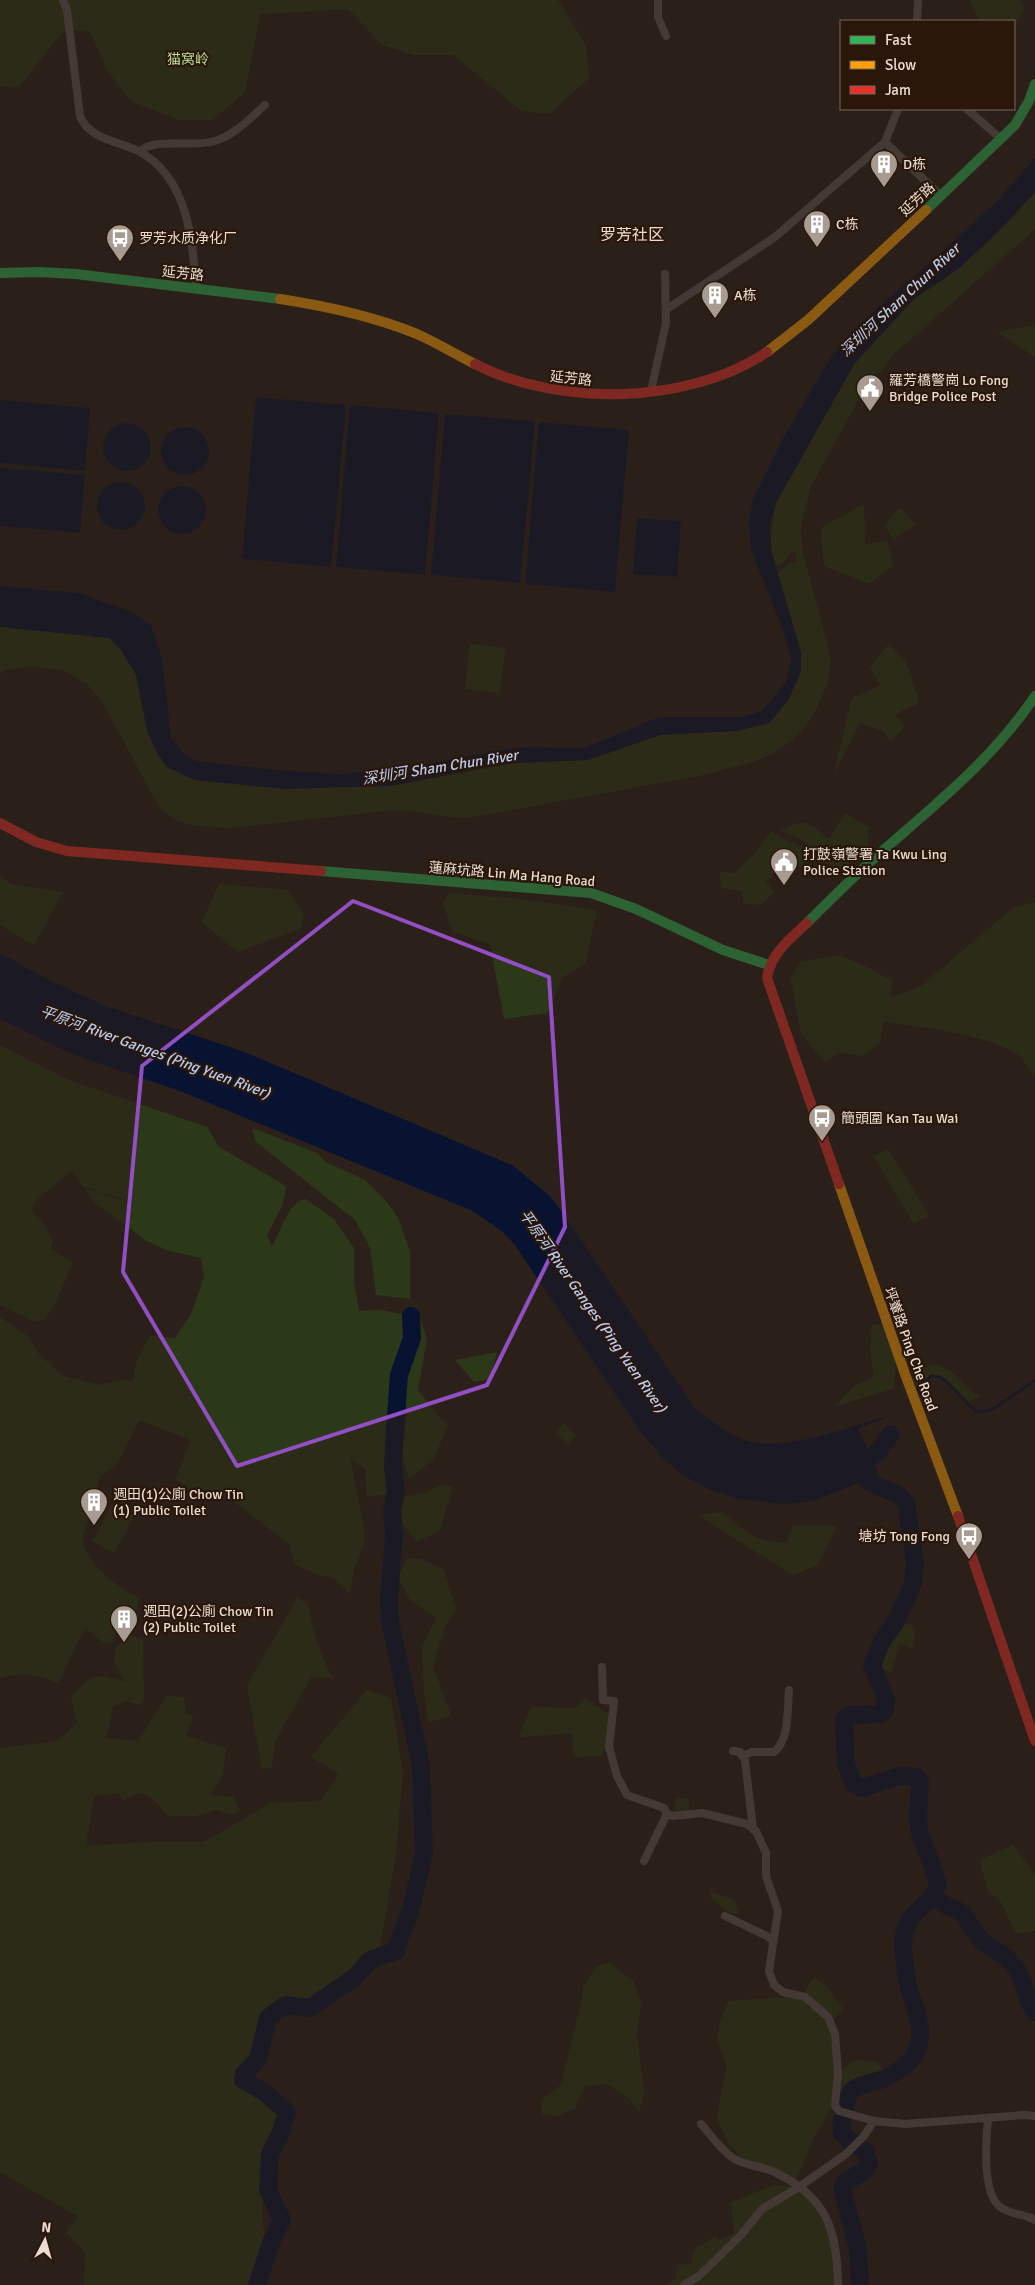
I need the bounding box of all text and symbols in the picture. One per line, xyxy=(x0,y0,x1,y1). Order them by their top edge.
legend xyxy=(840,20,1015,110)
text: Fast xyxy=(885,31,912,49)
park label: 猫窝岭 xyxy=(167,51,209,68)
text: Slow xyxy=(885,56,916,74)
text: Jam xyxy=(885,81,911,99)
building icon: D栋 xyxy=(869,149,899,188)
place label: D栋 xyxy=(903,156,926,173)
street label: 延芳路 xyxy=(896,179,938,220)
building icon: C栋 xyxy=(802,209,832,248)
place label: C栋 xyxy=(836,216,858,233)
bus stop icon: 罗芳水质净化厂 xyxy=(105,223,135,262)
district label: 罗芳社区 xyxy=(600,225,664,245)
place label: 罗芳水质净化厂 xyxy=(139,230,237,247)
water label: 深圳河 Sham Chun River xyxy=(836,238,965,360)
street label: 延芳路 xyxy=(161,263,205,284)
building icon: A栋 xyxy=(700,280,730,319)
place label: A栋 xyxy=(734,287,757,304)
street label: 延芳路 xyxy=(549,368,593,389)
place label: 羅芳橋警崗 Lo Fong Bridge Police Post xyxy=(889,372,1009,405)
public building icon: 羅芳橋警崗 Lo Fong Bridge Police Post xyxy=(855,373,885,412)
water label: 深圳河 Sham Chun River xyxy=(361,745,521,788)
place label: 打鼓嶺警署 Ta Kwu Ling Police Station xyxy=(803,846,947,879)
public building icon: 打鼓嶺警署 Ta Kwu Ling Police Station xyxy=(769,847,799,886)
street label: 蓮麻坑路 Lin Ma Hang Road xyxy=(428,859,596,890)
water label: 平原河 River Ganges (Ping Yuen River) xyxy=(38,1002,273,1102)
bus stop icon: 簡頭圍 Kan Tau Wai xyxy=(807,1103,837,1142)
place label: 簡頭圍 Kan Tau Wai xyxy=(841,1110,958,1127)
water label: 平原河 River Ganges (Ping Yuen River) xyxy=(516,1206,671,1417)
street label: 坪輋路 Ping Che Road xyxy=(880,1285,941,1414)
place label: 週田(1)公廁 Chow Tin (1) Public Toilet xyxy=(113,1486,244,1519)
building icon: 週田(1)公廁 Chow Tin (1) Public Toilet xyxy=(79,1487,109,1526)
bus stop icon: 塘坊 Tong Fong xyxy=(954,1521,984,1560)
place label: 塘坊 Tong Fong xyxy=(859,1528,950,1545)
place label: 週田(2)公廁 Chow Tin (2) Public Toilet xyxy=(143,1603,274,1636)
building icon: 週田(2)公廁 Chow Tin (2) Public Toilet xyxy=(109,1604,139,1643)
north arrow xyxy=(20,2215,70,2265)
text: N xyxy=(41,2219,52,2237)

